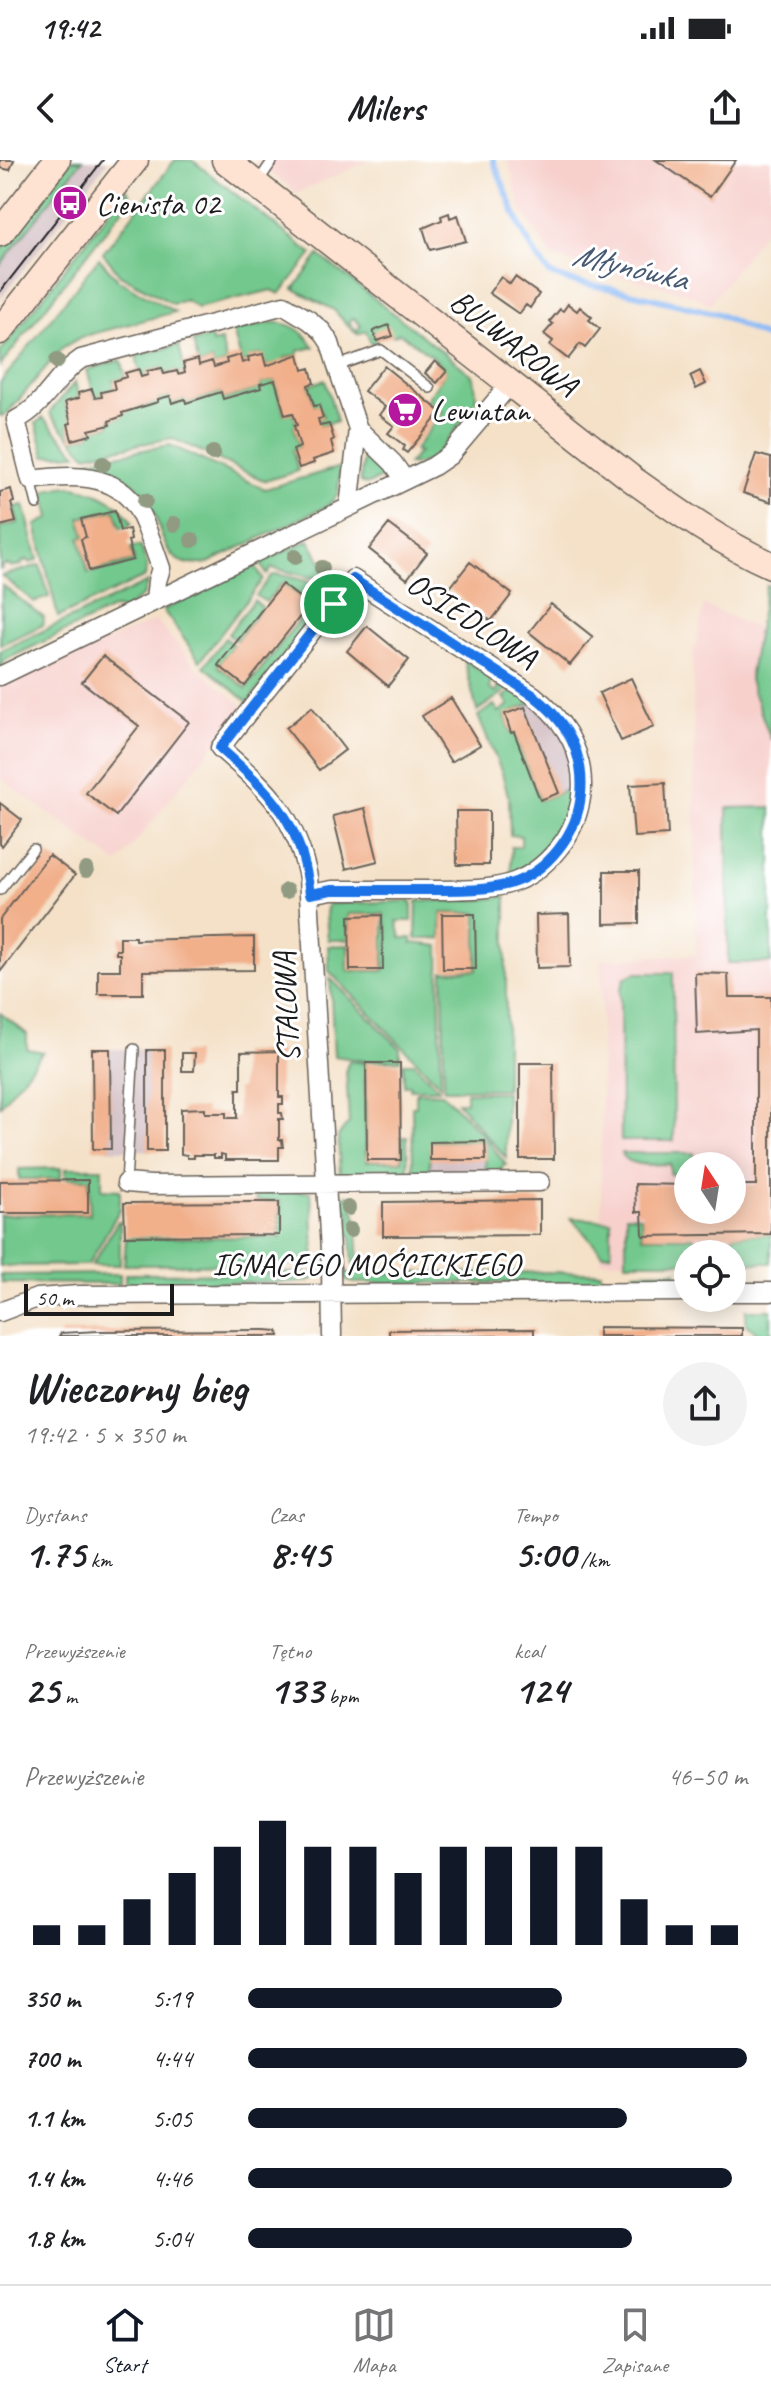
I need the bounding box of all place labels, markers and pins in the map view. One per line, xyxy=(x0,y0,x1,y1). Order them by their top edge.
place label: Cienista 02 xyxy=(96,183,223,224)
bus stop icon: Cienista 02 xyxy=(51,184,89,222)
place label: Lewiatan xyxy=(431,390,531,431)
supermarket icon: Lewiatan xyxy=(386,391,424,429)
pin xyxy=(300,570,368,638)

